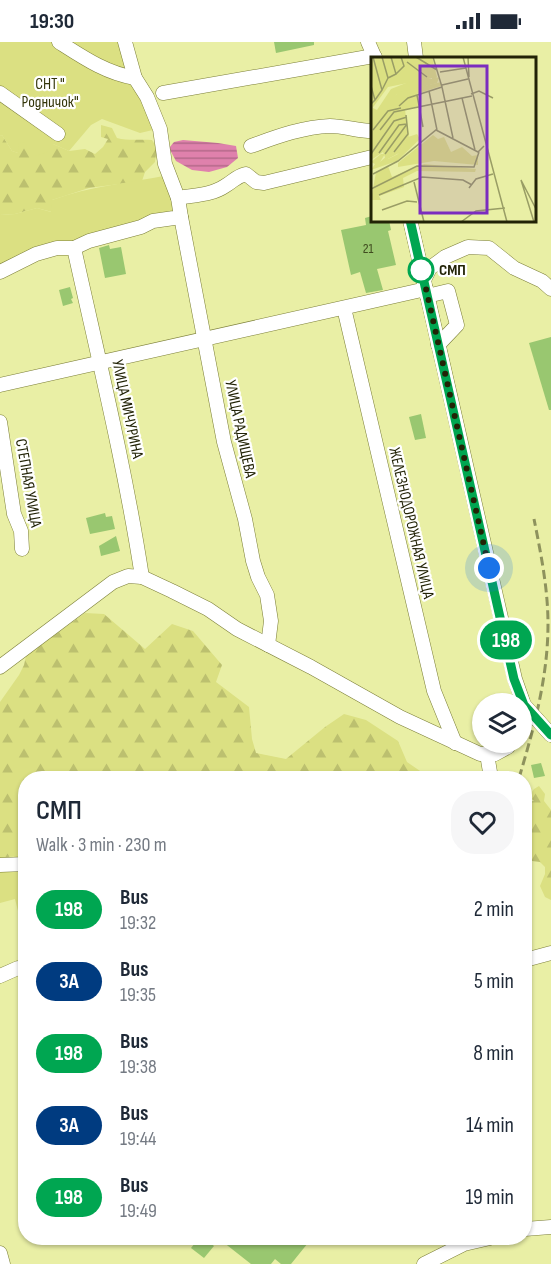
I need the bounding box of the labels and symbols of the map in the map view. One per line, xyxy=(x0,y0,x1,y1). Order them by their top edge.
inset map xyxy=(371,57,536,222)
park label: СНТ " Родничок" xyxy=(21,75,79,112)
house number: 21 xyxy=(363,240,373,257)
marker: СМП xyxy=(408,257,434,283)
place label: СМП xyxy=(439,261,466,280)
street label: УЛИЦА МИЧУРИНА xyxy=(107,358,147,460)
street label: УЛИЦА РАДИЩЕВА xyxy=(220,378,260,480)
street label: СТЕПНАЯ УЛИЦА xyxy=(11,437,45,529)
street label: ЖЕЛЕЗНОДОРОЖНАЯ УЛИЦА xyxy=(384,446,438,601)
your location xyxy=(474,553,504,583)
line badge: 198 xyxy=(472,620,540,660)

